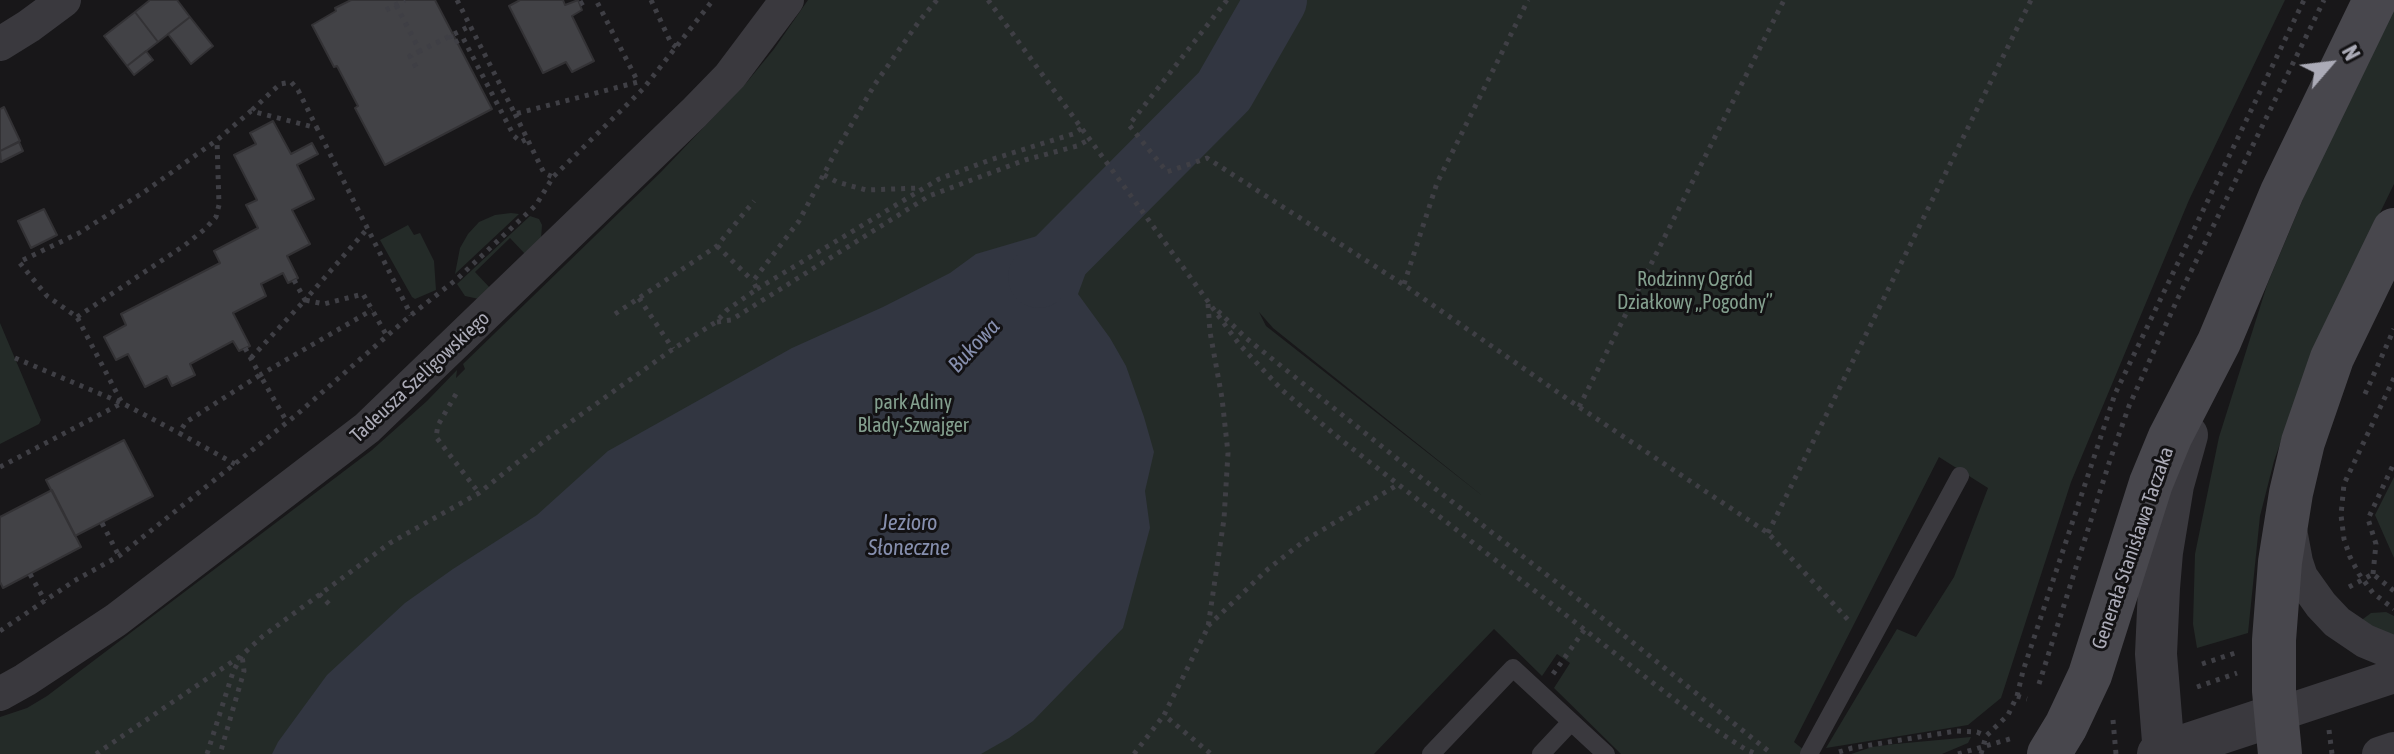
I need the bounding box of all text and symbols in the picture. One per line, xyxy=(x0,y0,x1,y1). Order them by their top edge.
north arrow xyxy=(2290,24,2370,104)
text: N xyxy=(2337,41,2366,65)
park label: Rodzinny Ogród Działkowy „Pogodny” xyxy=(1617,268,1773,315)
street label: Tadeusza Szeligowskiego xyxy=(345,306,495,448)
water label: Bukowa xyxy=(943,314,1005,378)
park label: park Adiny Blady-Szwajger xyxy=(857,391,969,438)
street label: Generała Stanisława Taczaka xyxy=(2087,444,2179,652)
water label: Jezioro Słoneczne xyxy=(868,510,950,562)

